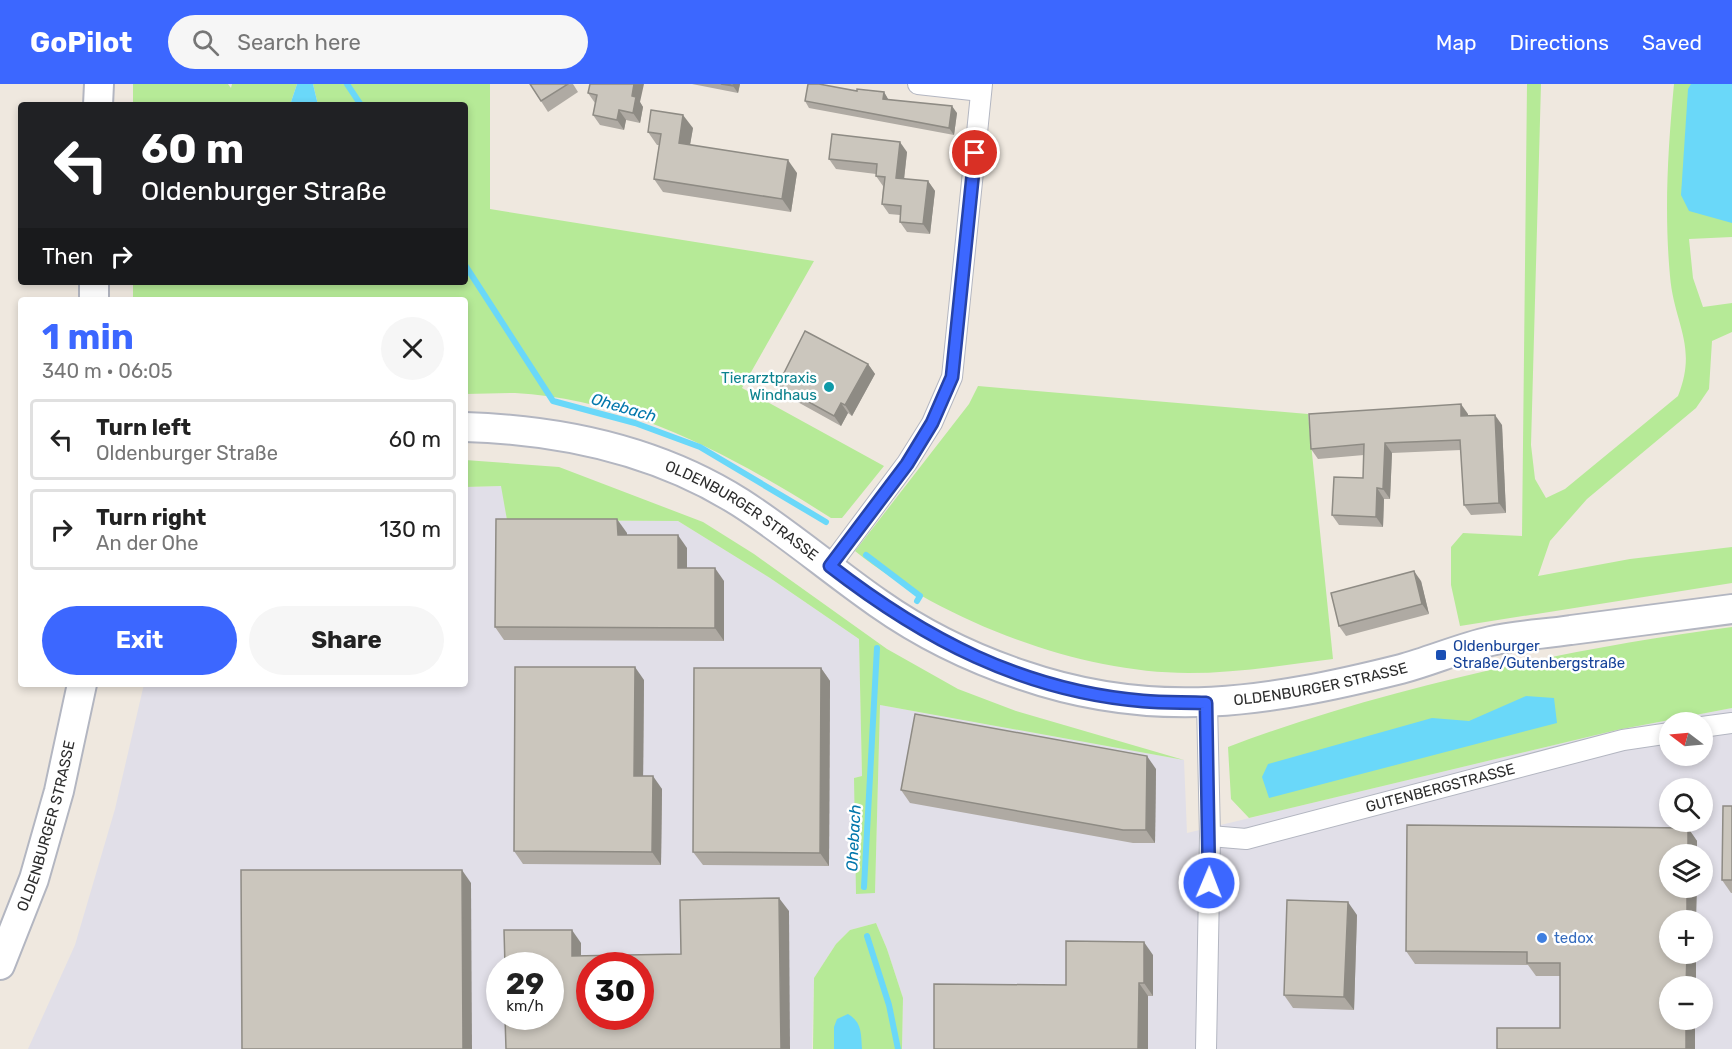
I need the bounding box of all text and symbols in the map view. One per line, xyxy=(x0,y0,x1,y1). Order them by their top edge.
search box xyxy=(168,15,588,69)
text: GoPilot xyxy=(30,26,132,59)
icon: search xyxy=(189,26,222,59)
text: Search here xyxy=(237,29,361,56)
text: Map xyxy=(1436,30,1477,55)
text: Directions xyxy=(1510,30,1609,55)
text: Saved xyxy=(1642,30,1702,55)
text: 60 m xyxy=(141,124,244,174)
icon: left xyxy=(42,126,120,204)
pin xyxy=(949,127,1000,178)
icon: arrive xyxy=(958,136,991,169)
text: Oldenburger Straße xyxy=(141,175,387,207)
icon: right xyxy=(105,240,138,273)
text: Then xyxy=(42,243,93,270)
text: 1 min xyxy=(42,315,134,358)
button: close xyxy=(381,317,444,380)
text: 340 m · 06:05 xyxy=(42,359,173,383)
place label: Tierarztpraxis Windhaus xyxy=(721,369,817,404)
marker: Tierarztpraxis Windhaus xyxy=(822,380,836,394)
water label: Ohebach xyxy=(589,389,659,426)
text: Turn left xyxy=(96,414,191,441)
icon: left xyxy=(45,423,78,456)
text: 60 m xyxy=(389,426,441,453)
text: Oldenburger Straße xyxy=(96,441,278,465)
street label: OLDENBURGER STRASSE xyxy=(663,457,822,564)
text: Turn right xyxy=(96,504,206,531)
icon: right xyxy=(45,513,78,546)
text: 130 m xyxy=(379,516,441,543)
text: An der Ohe xyxy=(96,531,199,555)
button: Exit xyxy=(42,606,237,675)
button: Share xyxy=(249,606,444,675)
place label: Oldenburger Straße/Gutenbergstraße xyxy=(1453,637,1625,672)
marker: Oldenburger Straße/Gutenbergstraße xyxy=(1434,648,1448,662)
street label: OLDENBURGER STRASSE xyxy=(1233,659,1410,709)
north arrow xyxy=(1659,712,1713,766)
map controls xyxy=(1659,712,1713,1030)
street label: OLDENBURGER STRASSE xyxy=(13,739,79,914)
street label: GUTENBERGSTRASSE xyxy=(1364,760,1517,816)
button: search xyxy=(1659,778,1713,832)
water label: Ohebach xyxy=(842,804,865,872)
button: layers xyxy=(1659,844,1713,898)
position arrow xyxy=(1177,851,1241,915)
button: + xyxy=(1659,910,1713,964)
place label: tedox xyxy=(1554,929,1594,947)
marker: tedox xyxy=(1535,931,1549,945)
speed limit sign: 30 xyxy=(576,952,654,1030)
text: 29 xyxy=(506,966,544,1002)
button: − xyxy=(1659,976,1713,1030)
text: km/h xyxy=(506,997,544,1015)

